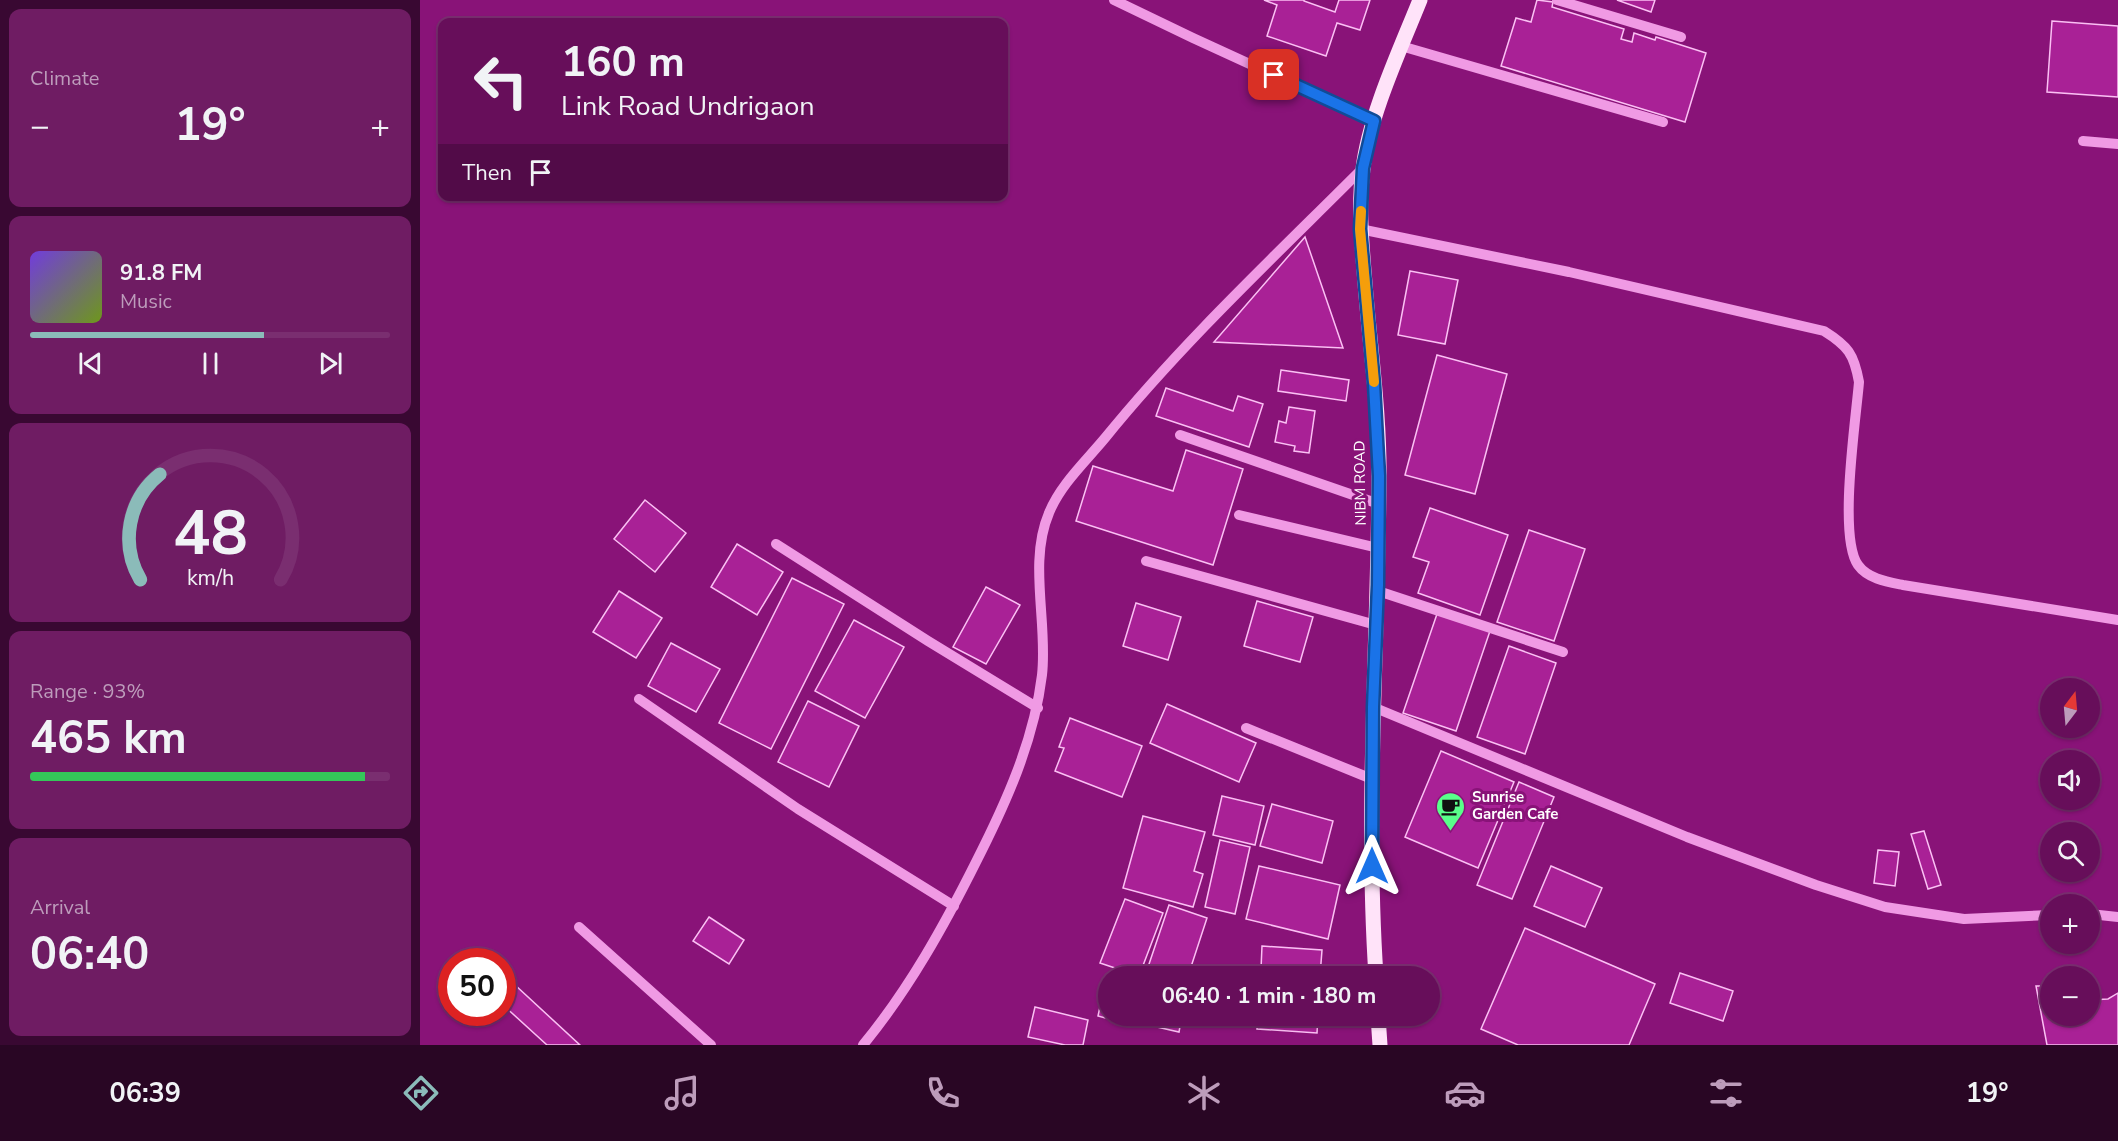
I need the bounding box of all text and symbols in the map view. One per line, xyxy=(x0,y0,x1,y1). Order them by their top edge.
text: 160 m xyxy=(561,34,685,91)
icon: left xyxy=(462,42,540,120)
pin xyxy=(1248,49,1299,100)
icon: arrive xyxy=(1257,58,1290,91)
text: Climate xyxy=(30,65,99,92)
text: Link Road Undrigaon xyxy=(561,88,815,125)
text: 19° xyxy=(174,95,246,156)
text: − xyxy=(30,104,50,149)
text: + xyxy=(370,104,390,149)
icon: arrive xyxy=(524,156,557,189)
text: Then xyxy=(462,158,512,188)
text: 91.8 FM xyxy=(120,258,202,288)
text: Music xyxy=(120,288,172,315)
icon: previous xyxy=(74,347,107,380)
icon: pause xyxy=(194,347,227,380)
icon: next xyxy=(314,347,347,380)
street label: NIBM ROAD xyxy=(1349,440,1371,526)
text: 48 xyxy=(173,491,247,576)
text: km/h xyxy=(186,563,234,593)
text: Range · 93% xyxy=(30,678,145,705)
north arrow xyxy=(2040,678,2100,738)
map controls xyxy=(2040,678,2100,1026)
text: 465 km xyxy=(30,708,187,769)
button: sound xyxy=(2040,750,2100,810)
place label: Sunrise Garden Cafe xyxy=(1472,787,1558,824)
cafe icon: Sunrise Garden Cafe xyxy=(1435,790,1467,832)
button: search xyxy=(2040,822,2100,882)
position arrow xyxy=(1340,834,1404,898)
text: Arrival xyxy=(30,894,90,921)
button: + xyxy=(2040,894,2100,954)
text: 06:40 xyxy=(30,924,149,985)
speed limit sign: 50 xyxy=(438,948,516,1026)
button: − xyxy=(2040,966,2100,1026)
text: 06:40 · 1 min · 180 m xyxy=(1162,981,1376,1011)
icon: directions xyxy=(400,1072,442,1114)
icon: music xyxy=(661,1072,703,1114)
icon: phone xyxy=(922,1072,964,1114)
icon: climate xyxy=(1183,1072,1225,1114)
icon: car xyxy=(1444,1072,1486,1114)
icon: filters xyxy=(1705,1072,1747,1114)
text: 06:39 xyxy=(109,1075,181,1112)
text: 19° xyxy=(1966,1075,2008,1112)

